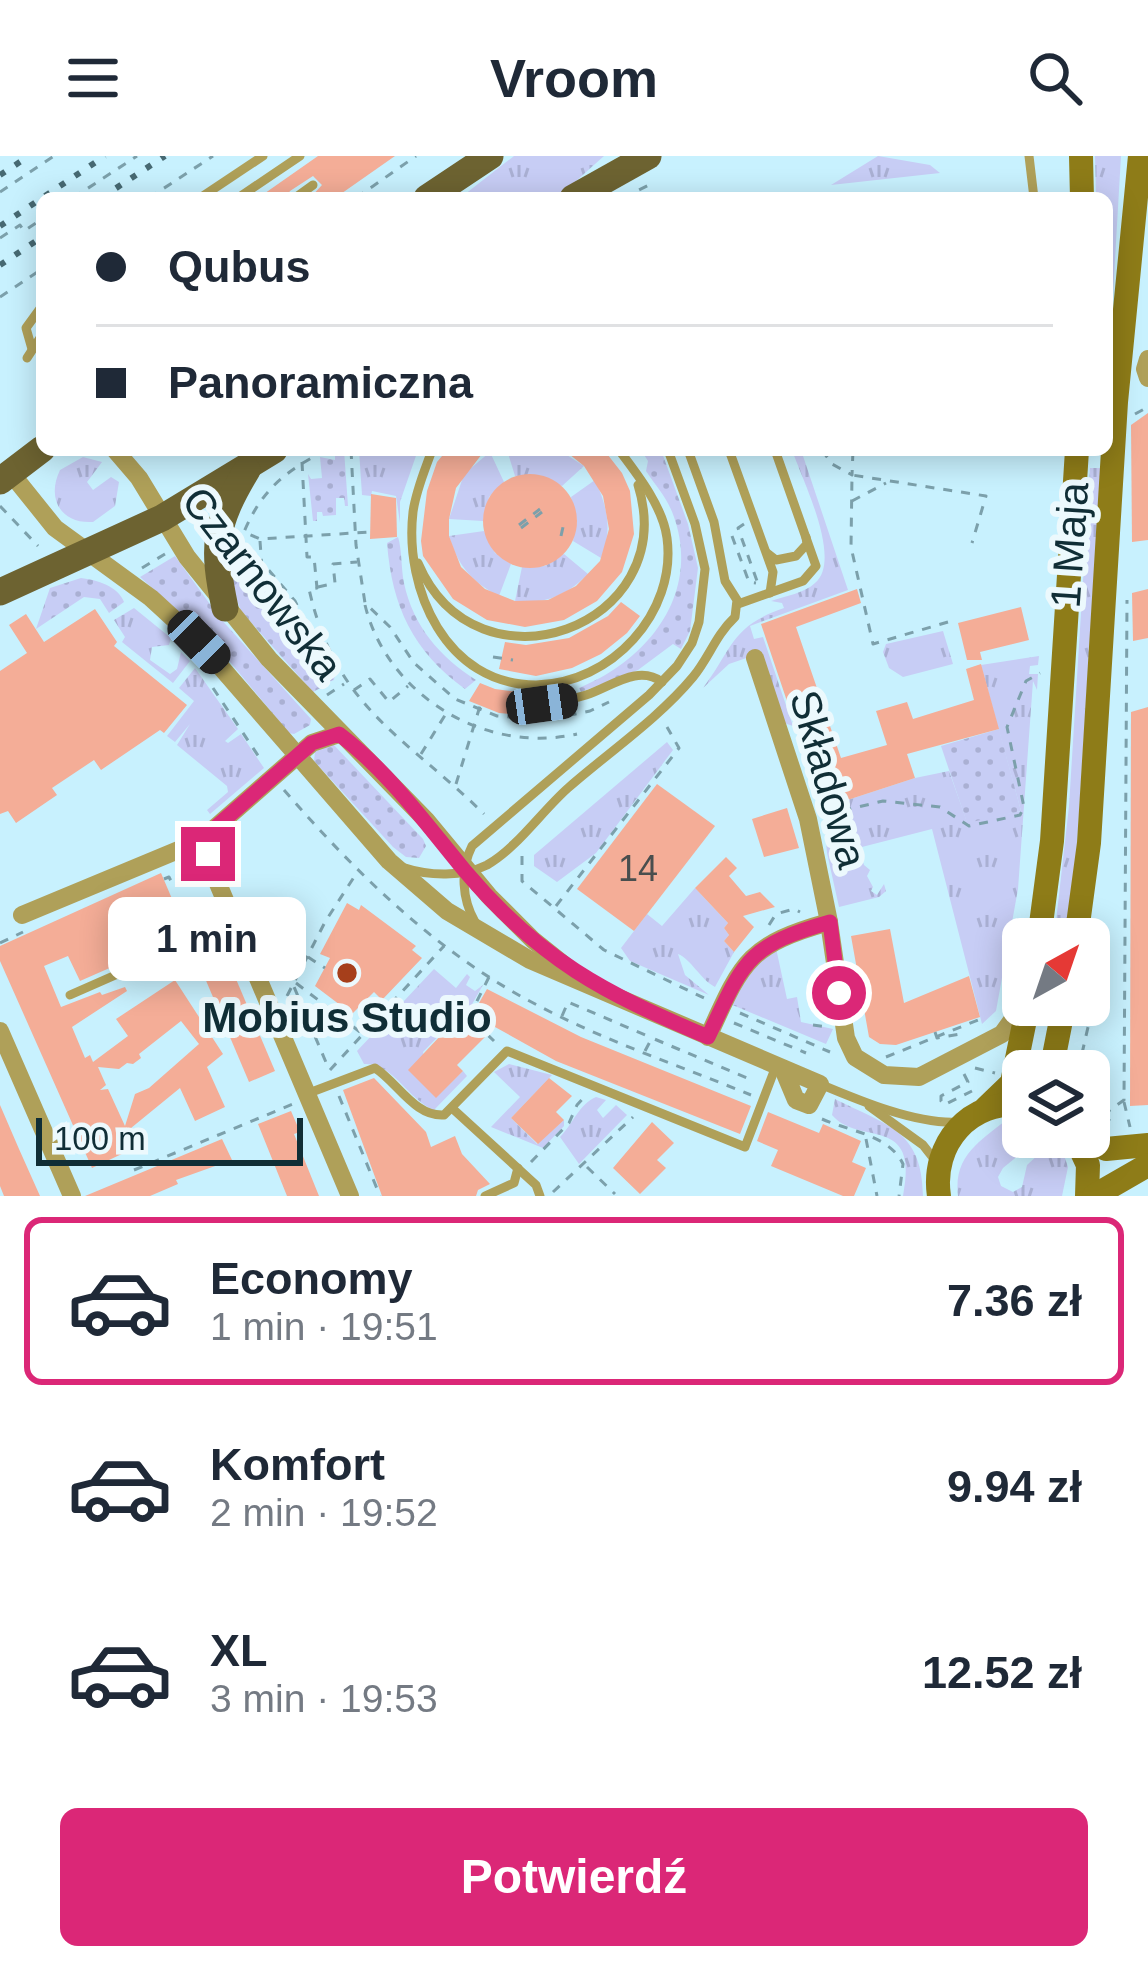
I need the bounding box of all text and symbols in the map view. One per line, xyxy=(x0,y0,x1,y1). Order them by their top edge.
icon: menu xyxy=(60,45,126,111)
icon: search xyxy=(1022,45,1088,111)
text: Vroom xyxy=(490,48,658,108)
text: Qubus xyxy=(168,241,311,292)
text: Panoramiczna xyxy=(168,357,473,408)
street label: Czarnowska xyxy=(173,478,353,689)
street label: 1 Maja xyxy=(1042,480,1097,610)
car xyxy=(161,604,237,680)
car xyxy=(504,681,580,727)
street label: Składowa xyxy=(781,685,876,874)
route end xyxy=(181,827,235,881)
house number: 14 xyxy=(618,848,658,889)
callout: 1 min xyxy=(109,896,307,980)
text: 1 min xyxy=(156,917,258,960)
north arrow xyxy=(1002,918,1110,1026)
map controls xyxy=(1002,918,1110,1158)
marker: Mobius Studio xyxy=(334,960,360,986)
route start xyxy=(812,966,866,1020)
place label: Mobius Studio xyxy=(202,994,492,1041)
button: layers xyxy=(1002,1050,1110,1158)
scale bar xyxy=(36,1112,303,1165)
text: 100 m xyxy=(54,1120,146,1157)
icon: car xyxy=(66,1247,174,1355)
text: Economy xyxy=(210,1253,413,1304)
text: 7.36 zł xyxy=(947,1275,1082,1326)
text: 1 min · 19:51 xyxy=(210,1305,438,1348)
icon: car xyxy=(66,1433,174,1541)
text: Komfort xyxy=(210,1439,385,1490)
text: 9.94 zł xyxy=(947,1461,1082,1512)
text: 2 min · 19:52 xyxy=(210,1491,438,1534)
icon: car xyxy=(66,1619,174,1727)
text: XL xyxy=(210,1625,268,1676)
text: 12.52 zł xyxy=(922,1647,1082,1698)
text: 3 min · 19:53 xyxy=(210,1677,438,1720)
button: Potwierdź xyxy=(60,1808,1088,1946)

